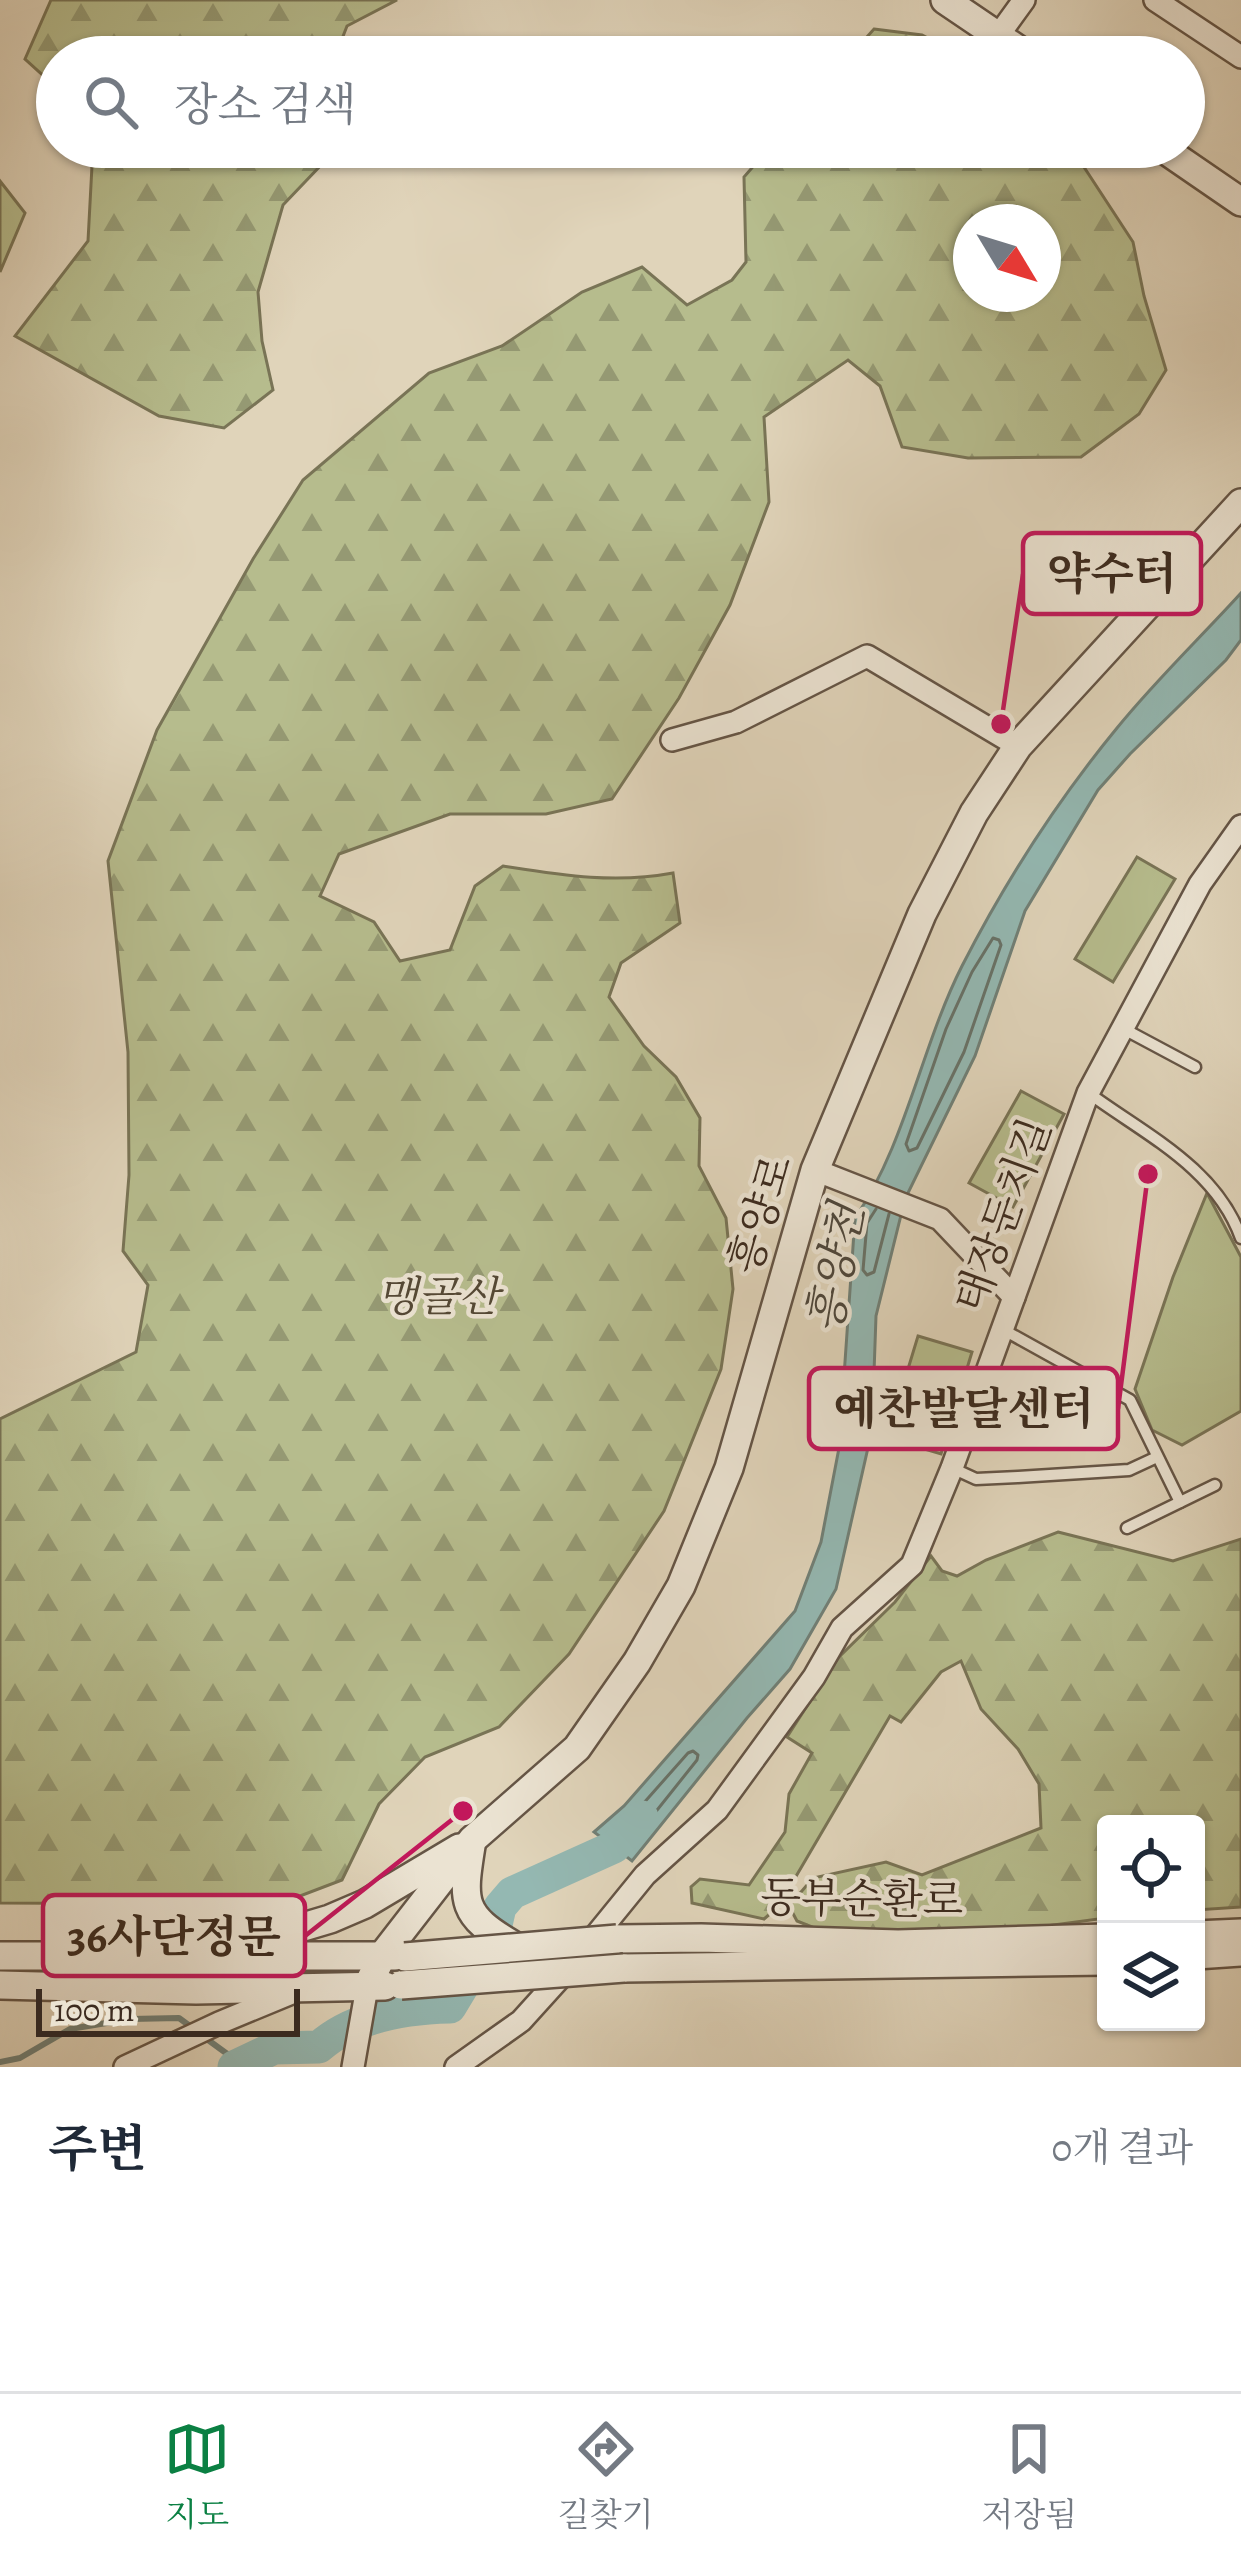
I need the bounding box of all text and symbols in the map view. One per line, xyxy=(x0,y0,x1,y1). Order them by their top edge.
search box xyxy=(36,36,1205,168)
icon: search xyxy=(78,69,144,135)
text: 장소 검색 xyxy=(174,74,357,136)
north arrow xyxy=(953,204,1061,312)
callout: 약수터 xyxy=(1023,533,1201,614)
text: 약수터 xyxy=(1047,543,1177,605)
street label: 태장둔치길 xyxy=(941,1110,1064,1320)
street label: 흥양로 xyxy=(715,1148,806,1281)
water label: 흥양천 xyxy=(793,1195,880,1338)
park label: 맹골산 xyxy=(377,1268,504,1325)
callout: 예찬발달센터 xyxy=(809,1368,1118,1449)
text: 예찬발달센터 xyxy=(834,1378,1094,1440)
map controls xyxy=(1097,1815,1205,2031)
button: locate xyxy=(1097,1815,1205,1923)
street label: 동부순환로 xyxy=(760,1868,964,1929)
callout: 36사단정문 xyxy=(43,1895,305,1976)
text: 36사단정문 xyxy=(67,1906,281,1968)
button: layers xyxy=(1097,1923,1205,2031)
scale bar xyxy=(36,1983,300,2036)
text: 100 m xyxy=(54,1987,134,2032)
text: 주변 xyxy=(48,2114,147,2184)
text: 0개 결과 xyxy=(1051,2121,1193,2174)
tab: 지도 xyxy=(164,2416,230,2537)
tab: 길찾기 xyxy=(558,2416,654,2537)
tab: 저장됨 xyxy=(981,2416,1077,2537)

